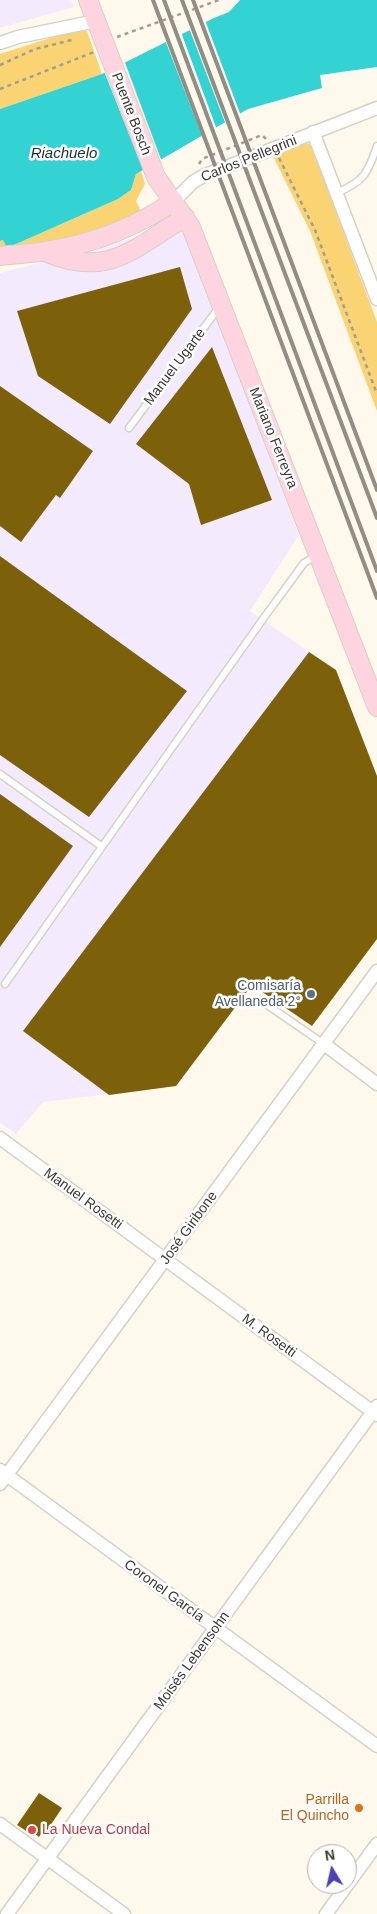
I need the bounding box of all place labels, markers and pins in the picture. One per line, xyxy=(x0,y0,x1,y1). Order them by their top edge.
place label: Comisaría Avellaneda 2° xyxy=(215,978,301,1010)
marker: Comisaría Avellaneda 2° xyxy=(305,988,317,1000)
place label: Parrilla El Quincho xyxy=(281,1792,349,1824)
marker: Parrilla El Quincho xyxy=(353,1802,365,1814)
place label: La Nueva Condal xyxy=(42,1822,150,1838)
marker: La Nueva Condal xyxy=(26,1824,38,1836)

